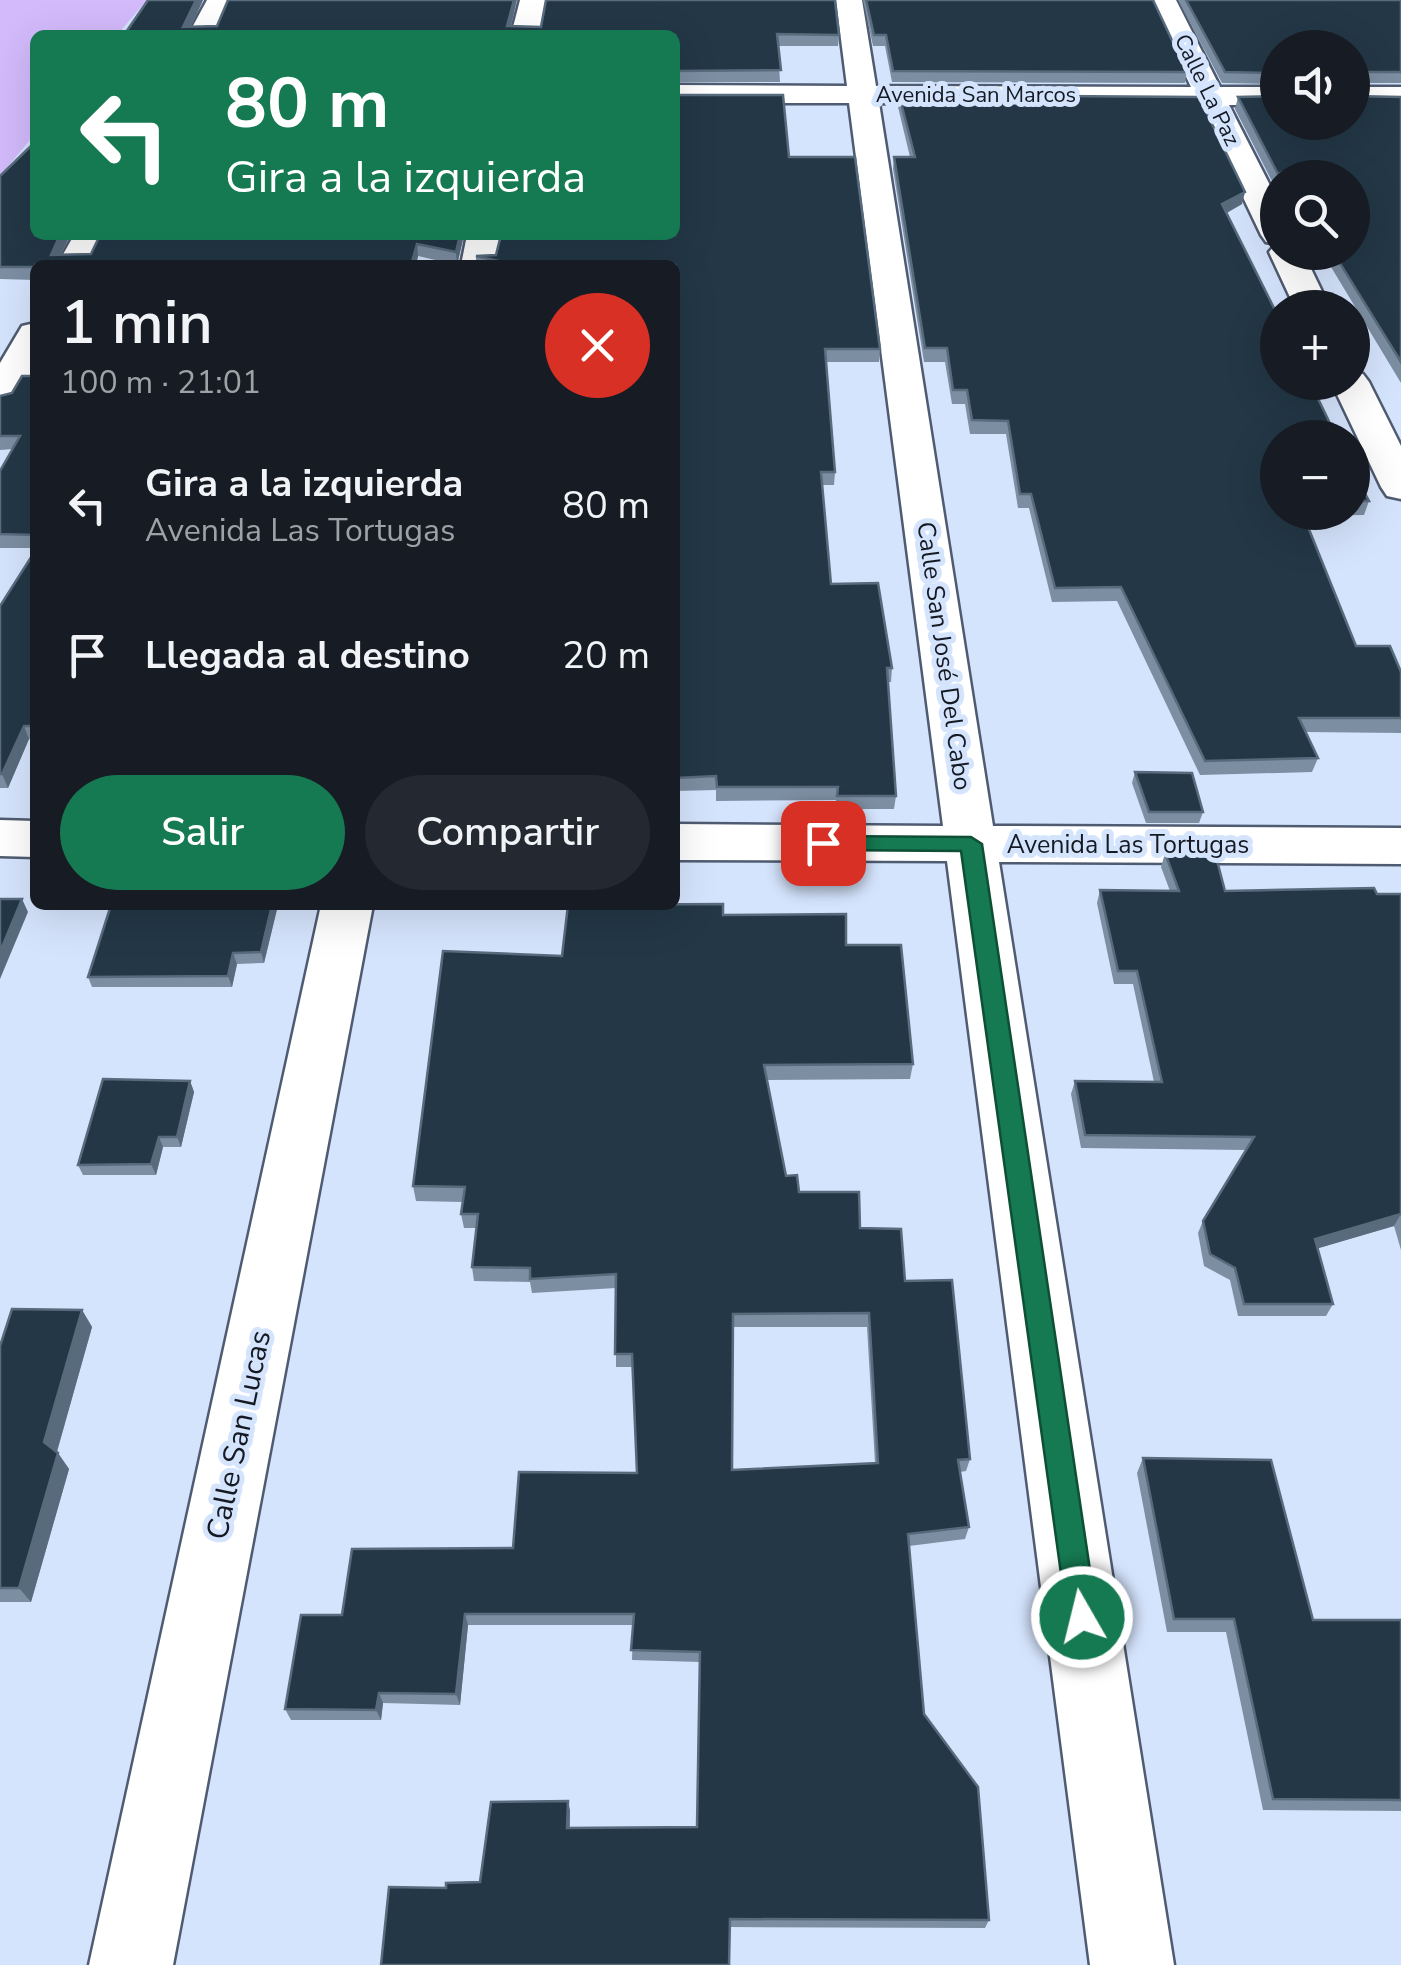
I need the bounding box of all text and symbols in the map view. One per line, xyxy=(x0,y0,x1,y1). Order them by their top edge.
street label: Calle La Paz xyxy=(1167,29,1247,151)
map controls xyxy=(1260,30,1370,530)
button: sound xyxy=(1260,30,1370,140)
text: 80 m xyxy=(225,56,389,152)
icon: left xyxy=(60,70,190,200)
street label: Avenida San Marcos xyxy=(876,80,1076,110)
text: Gira a la izquierda xyxy=(225,147,586,208)
button: search xyxy=(1260,160,1370,270)
text: 1 min xyxy=(60,282,213,364)
button: + xyxy=(1260,290,1370,400)
button: close xyxy=(545,293,650,398)
text: 100 m · 21:01 xyxy=(60,361,261,404)
button: − xyxy=(1260,420,1370,530)
text: Gira a la izquierda xyxy=(145,458,463,509)
icon: left xyxy=(60,478,115,533)
text: 80 m xyxy=(562,480,650,531)
text: Avenida Las Tortugas xyxy=(145,509,455,552)
street label: Calle San José Del Cabo xyxy=(908,520,980,792)
icon: arrive xyxy=(60,628,115,683)
text: Llegada al destino xyxy=(145,630,470,681)
text: 20 m xyxy=(562,630,650,681)
button: Salir xyxy=(60,775,345,890)
button: Compartir xyxy=(365,775,650,890)
pin xyxy=(781,801,866,886)
icon: arrive xyxy=(796,816,851,871)
street label: Avenida Las Tortugas xyxy=(1007,828,1249,862)
street label: Calle San Lucas xyxy=(197,1327,281,1543)
position arrow xyxy=(1030,1565,1134,1669)

